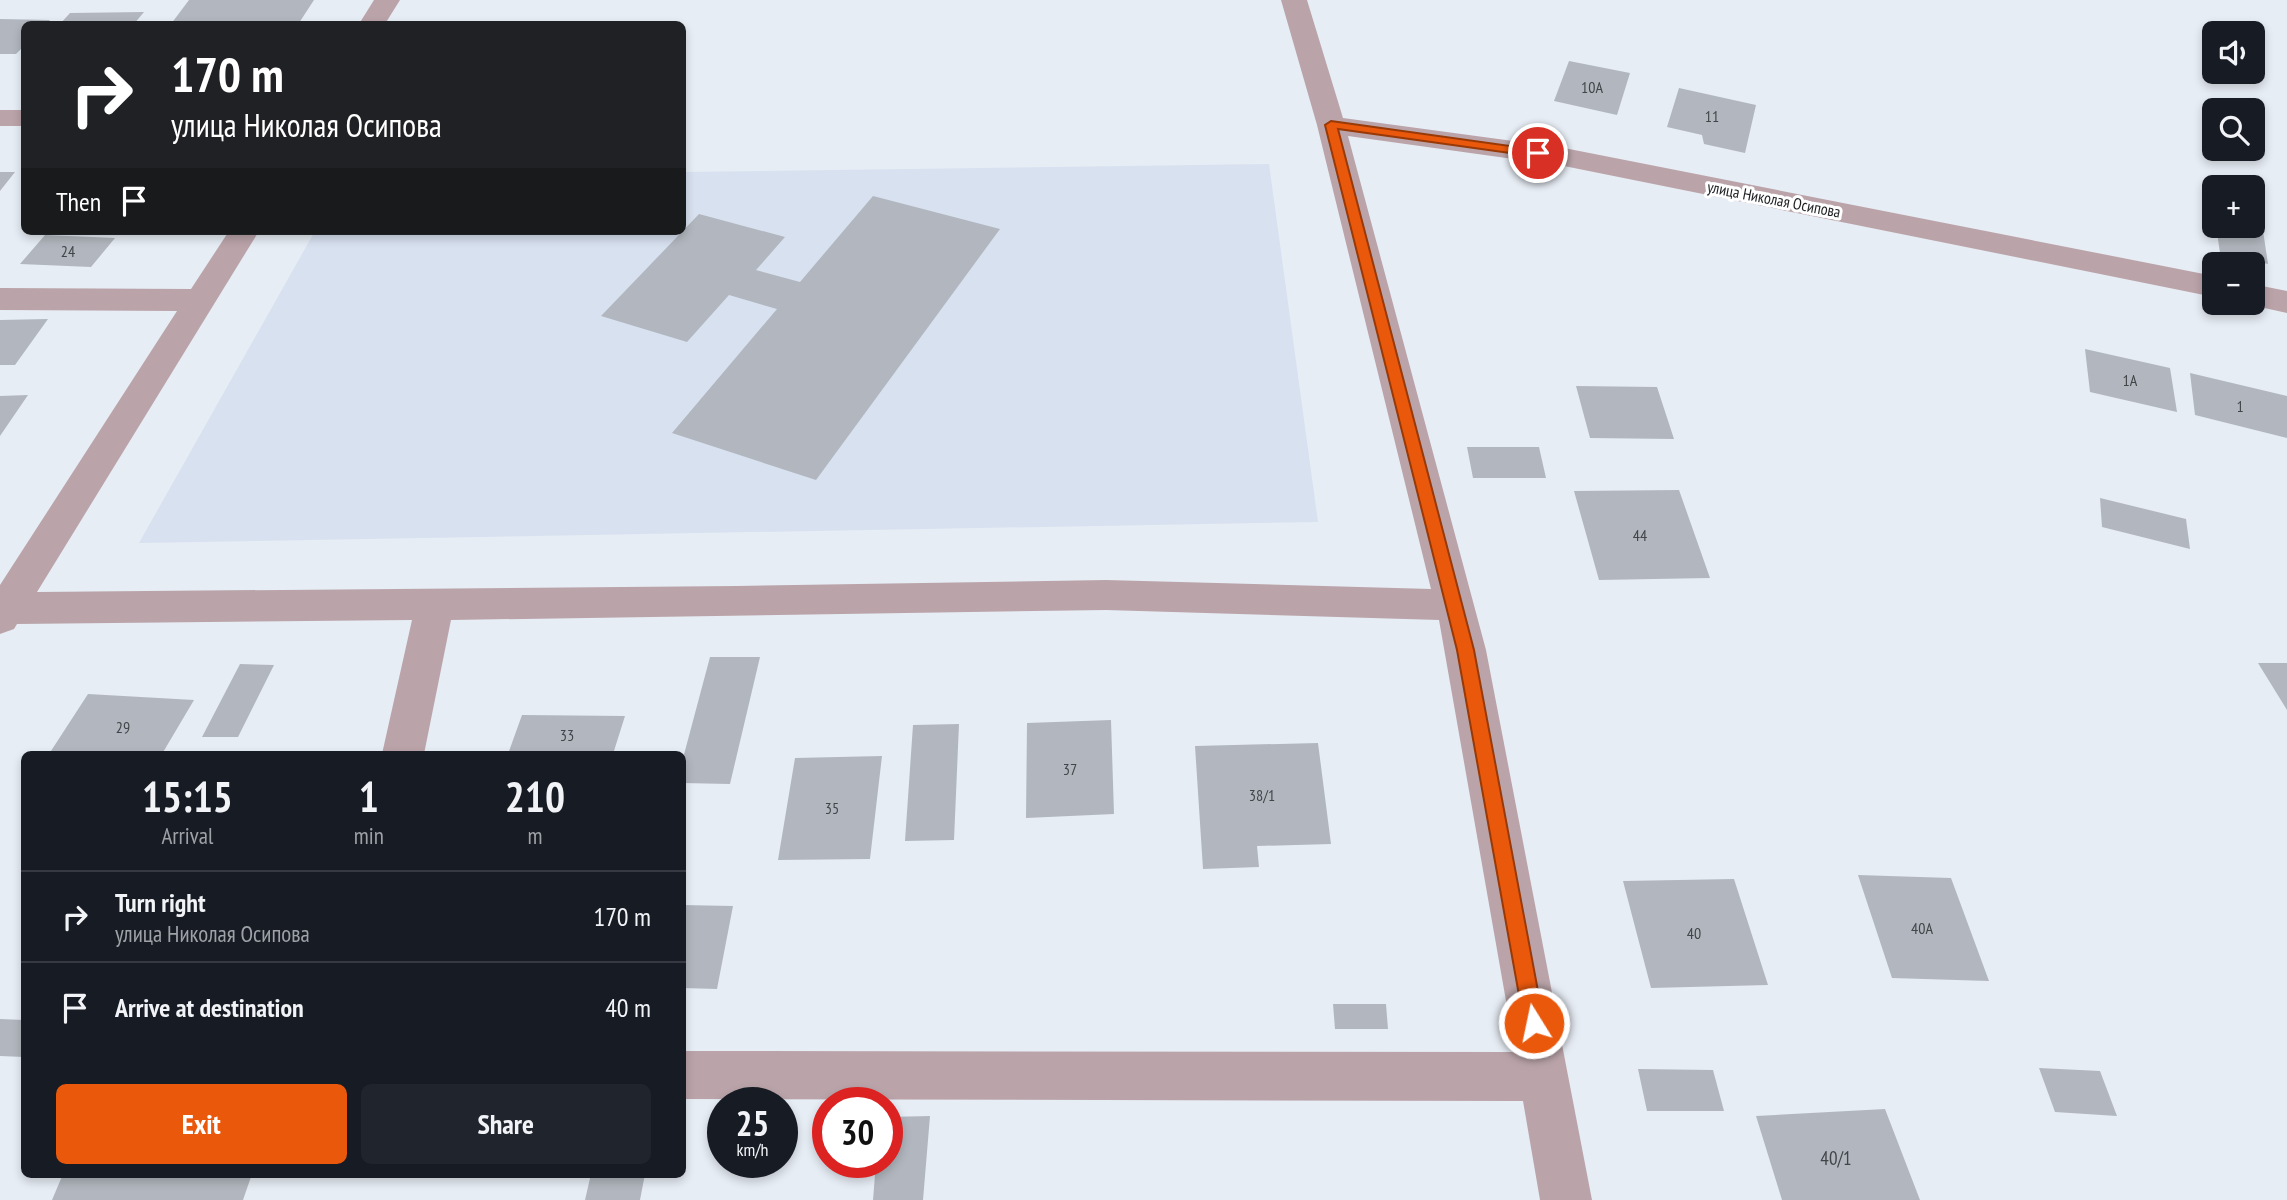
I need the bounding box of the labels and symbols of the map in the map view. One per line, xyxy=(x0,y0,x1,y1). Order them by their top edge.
house number: 10А xyxy=(1581,77,1603,97)
house number: 11 xyxy=(1705,106,1719,126)
pin xyxy=(1508,123,1568,183)
street label: улица Николая Осипова xyxy=(1706,176,1842,222)
house number: 24 xyxy=(61,241,75,261)
house number: 1А xyxy=(2123,370,2138,390)
house number: 1 xyxy=(2236,396,2244,416)
house number: 44 xyxy=(1633,525,1647,545)
house number: 29 xyxy=(116,717,130,737)
house number: 33 xyxy=(560,725,574,745)
house number: 37 xyxy=(1063,759,1077,779)
house number: 38/1 xyxy=(1249,785,1275,805)
house number: 35 xyxy=(825,798,839,818)
house number: 40А xyxy=(1911,918,1933,938)
house number: 40 xyxy=(1687,923,1701,943)
position arrow xyxy=(1497,986,1571,1060)
speed limit sign: 30 xyxy=(812,1087,903,1178)
house number: 40/1 xyxy=(1820,1146,1852,1170)

